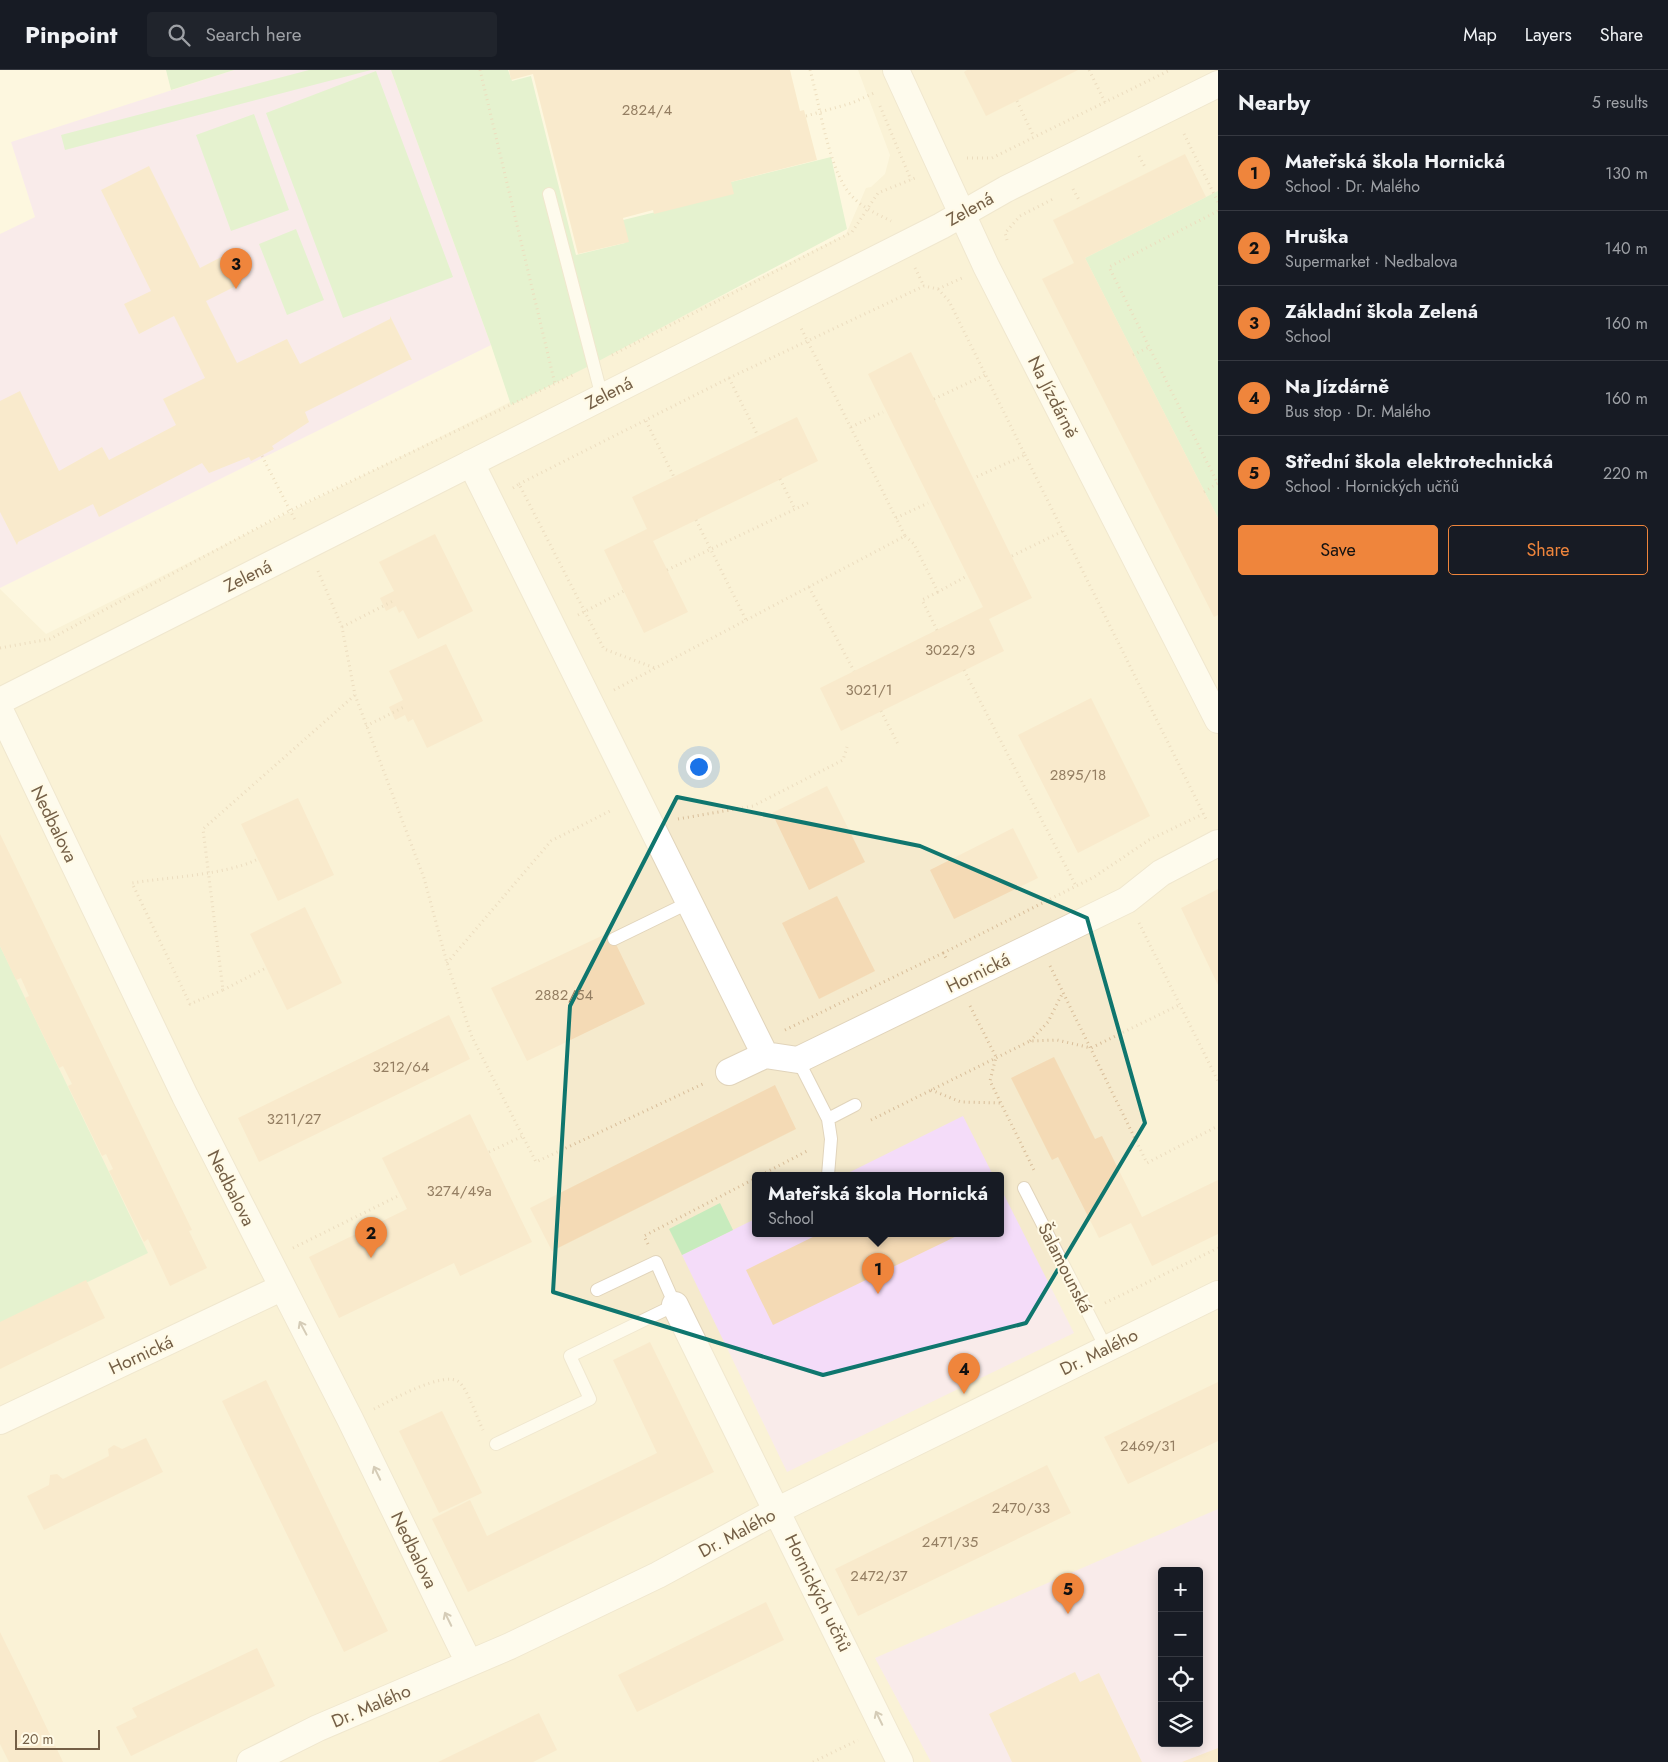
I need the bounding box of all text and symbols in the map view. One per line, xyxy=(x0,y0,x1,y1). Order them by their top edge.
search box xyxy=(147,12,497,57)
text: Pinpoint xyxy=(25,17,117,52)
icon: search xyxy=(165,21,193,49)
text: Search here xyxy=(205,21,302,48)
text: Map xyxy=(1463,22,1497,48)
text: Layers xyxy=(1525,22,1572,48)
text: Share xyxy=(1600,22,1643,48)
text: Nearby xyxy=(1238,88,1310,118)
text: 5 results xyxy=(1592,91,1648,114)
house number: 2824/4 xyxy=(622,99,672,121)
text: Mateřská škola Hornická xyxy=(1285,148,1505,175)
text: 1 xyxy=(1250,162,1258,185)
text: 130 m xyxy=(1605,162,1648,185)
text: School · Dr. Malého xyxy=(1285,175,1420,198)
street label: Zelená xyxy=(942,185,998,233)
text: Hruška xyxy=(1285,223,1349,250)
text: 2 xyxy=(1249,237,1259,260)
text: 140 m xyxy=(1605,237,1648,260)
pin: 3 xyxy=(220,248,252,289)
text: Supermarket · Nedbalova xyxy=(1285,250,1457,273)
text: Základní škola Zelená xyxy=(1285,298,1478,325)
text: 3 xyxy=(1249,312,1259,335)
text: 160 m xyxy=(1605,312,1648,335)
text: School xyxy=(1285,325,1331,348)
street label: Na Jízdárně xyxy=(1021,351,1085,443)
street label: Zelená xyxy=(581,370,637,416)
text: Na Jízdárně xyxy=(1285,373,1389,400)
text: 4 xyxy=(1248,387,1260,410)
text: 160 m xyxy=(1605,387,1648,410)
text: Bus stop · Dr. Malého xyxy=(1285,400,1431,423)
text: Střední škola elektrotechnická xyxy=(1285,448,1553,475)
text: 5 xyxy=(1249,462,1259,485)
text: 220 m xyxy=(1603,462,1648,485)
text: School · Hornických učňů xyxy=(1285,475,1459,498)
button: Save xyxy=(1238,525,1438,575)
button: Share xyxy=(1448,525,1648,575)
street label: Zelená xyxy=(220,553,276,599)
house number: 3022/3 xyxy=(925,639,975,661)
house number: 3021/1 xyxy=(846,679,892,701)
your location xyxy=(686,754,712,780)
house number: 2895/18 xyxy=(1050,764,1106,786)
street label: Nedbalova xyxy=(24,781,84,867)
street label: Hornická xyxy=(942,946,1014,1000)
house number: 2882/54 xyxy=(535,984,593,1006)
house number: 3212/64 xyxy=(372,1056,430,1078)
house number: 3211/27 xyxy=(267,1108,321,1130)
street label: Nedbalova xyxy=(201,1145,261,1231)
popup xyxy=(752,1172,1004,1237)
house number: 3274/49a xyxy=(426,1180,492,1202)
text: Mateřská škola Hornická xyxy=(768,1180,988,1207)
text: School xyxy=(768,1207,814,1230)
pin: 2 xyxy=(355,1217,387,1258)
street label: Šalamounská xyxy=(1031,1218,1099,1318)
pin: 1 xyxy=(862,1253,894,1294)
one-way arrow xyxy=(298,1321,308,1336)
street label: Dr. Malého xyxy=(1056,1322,1143,1382)
street label: Hornická xyxy=(105,1329,177,1381)
pin: 4 xyxy=(948,1353,980,1394)
house number: 2469/31 xyxy=(1120,1435,1176,1457)
one-way arrow xyxy=(371,1466,381,1481)
house number: 2470/33 xyxy=(992,1497,1050,1519)
street label: Dr. Malého xyxy=(694,1502,780,1564)
street label: Nedbalova xyxy=(384,1507,444,1593)
street label: Hornických učňů xyxy=(778,1530,858,1656)
house number: 2471/35 xyxy=(922,1531,978,1553)
house number: 2472/37 xyxy=(850,1565,908,1587)
map controls xyxy=(1158,1567,1203,1747)
button: + xyxy=(1158,1567,1203,1612)
pin: 5 xyxy=(1052,1573,1084,1614)
one-way arrow xyxy=(442,1612,452,1627)
button: − xyxy=(1158,1612,1203,1657)
button: locate xyxy=(1158,1657,1203,1702)
street label: Dr. Malého xyxy=(327,1678,415,1734)
button: layers xyxy=(1158,1702,1203,1747)
one-way arrow xyxy=(874,1711,883,1726)
scale bar xyxy=(15,1727,100,1750)
text: 20 m xyxy=(22,1729,54,1749)

